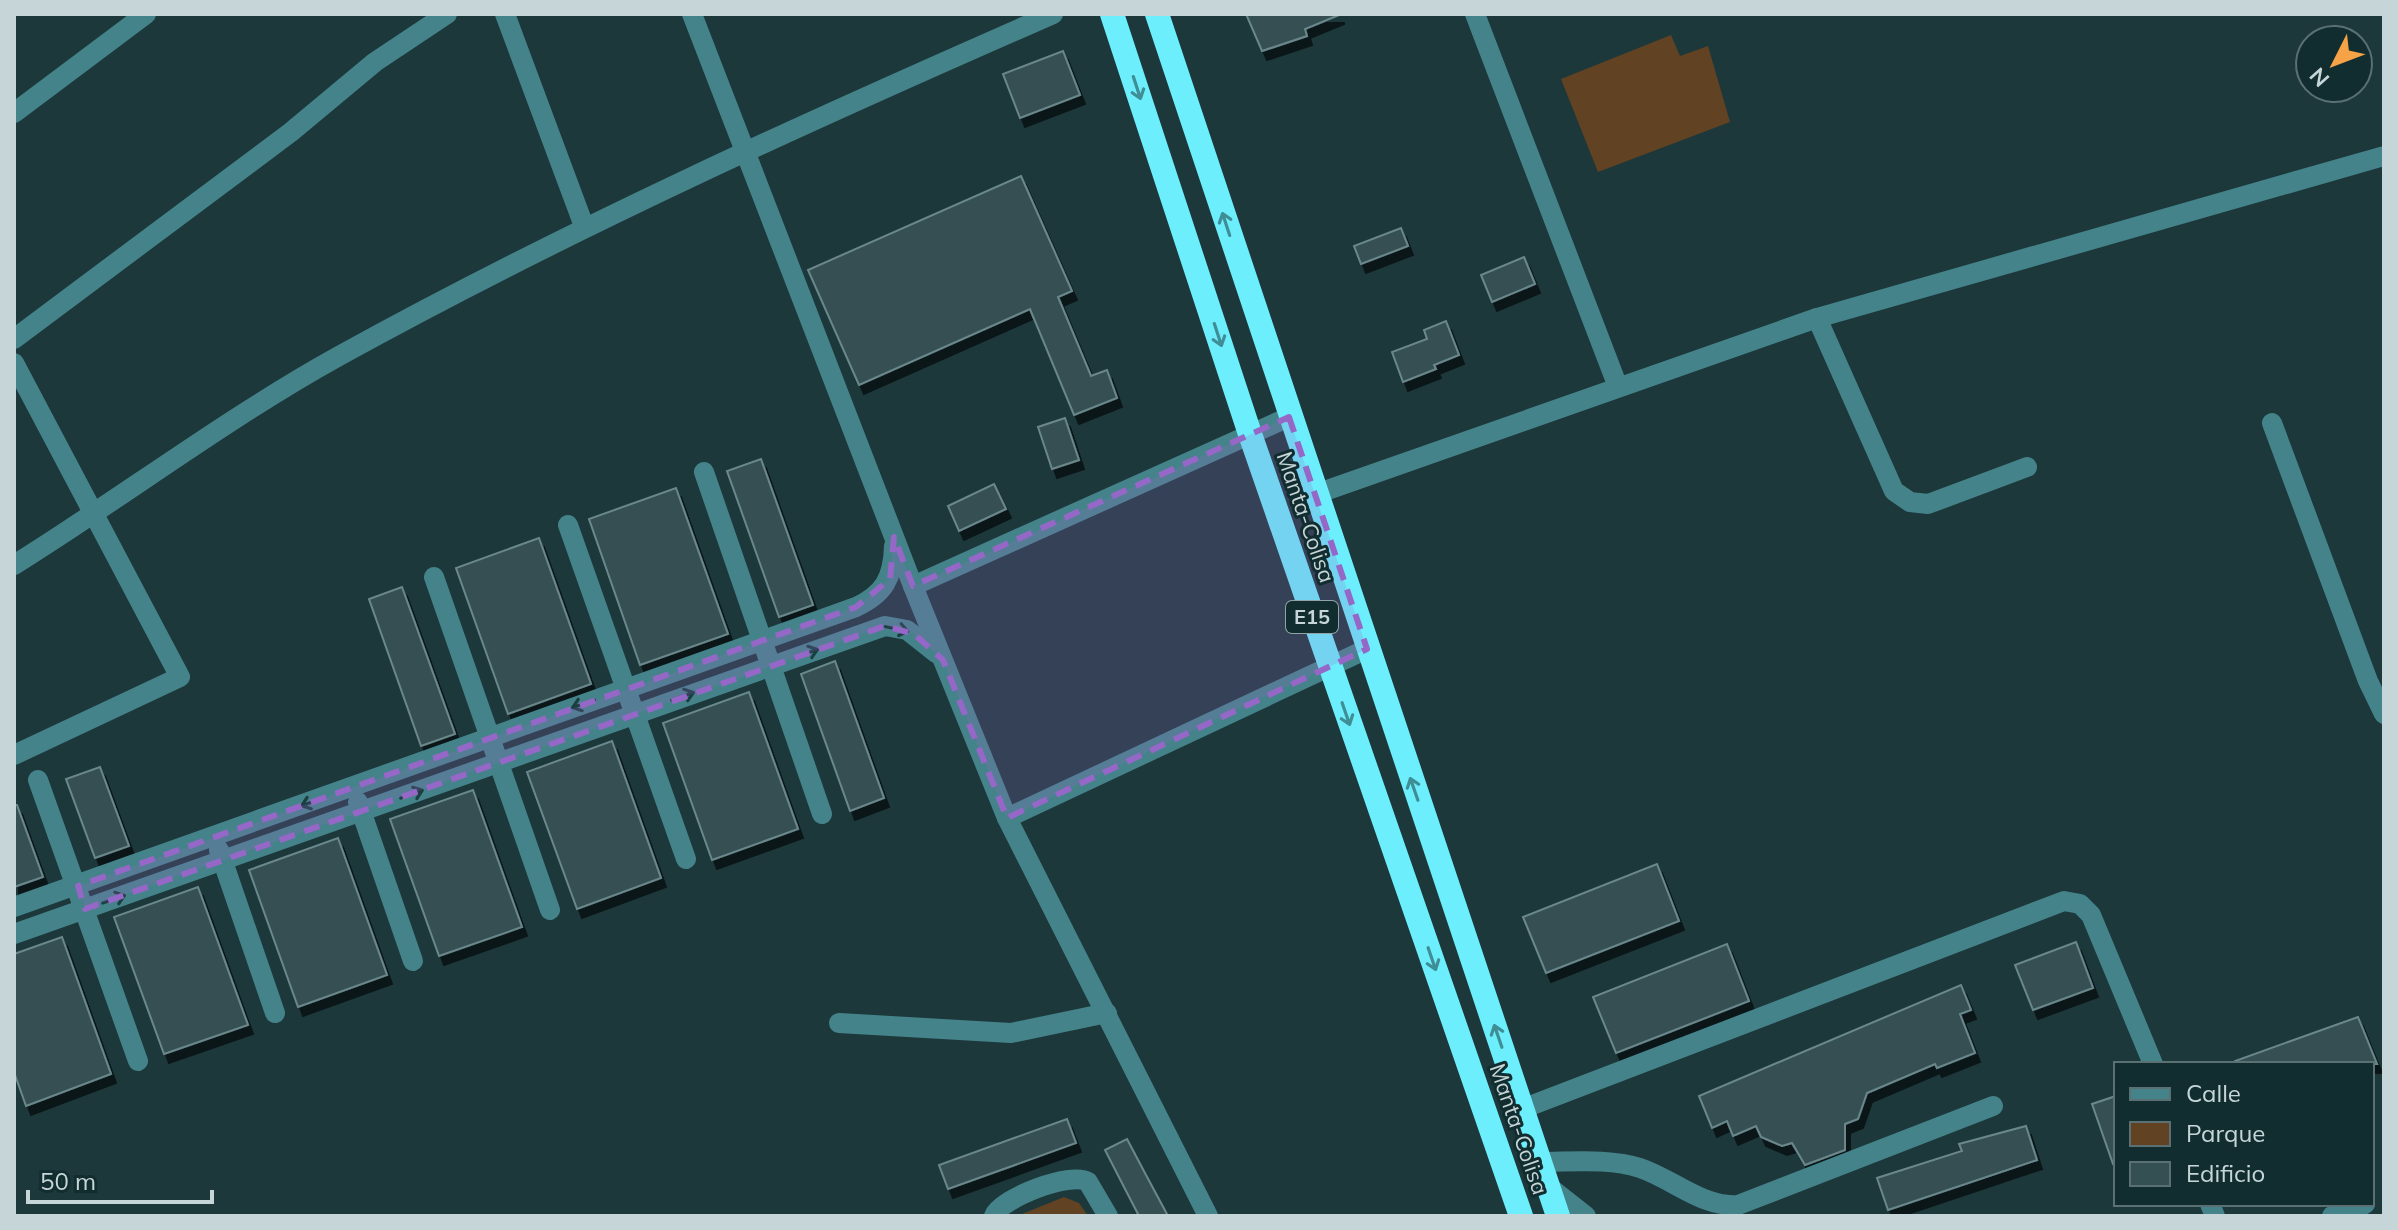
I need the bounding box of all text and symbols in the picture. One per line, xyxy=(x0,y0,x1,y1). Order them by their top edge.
north arrow xyxy=(2294,24,2374,104)
text: N xyxy=(2303,62,2335,93)
one-way arrow xyxy=(1130,75,1145,100)
one-way arrow xyxy=(1218,212,1232,237)
one-way arrow xyxy=(1211,322,1226,347)
street label: Manta-Colisa xyxy=(1271,448,1341,586)
road number: E15 xyxy=(1286,601,1338,633)
one-way arrow xyxy=(884,623,910,638)
one-way arrow xyxy=(794,645,819,660)
one-way arrow xyxy=(670,688,695,702)
one-way arrow xyxy=(571,698,596,712)
one-way arrow xyxy=(1340,701,1354,726)
one-way arrow xyxy=(1406,777,1421,802)
one-way arrow xyxy=(399,786,424,800)
one-way arrow xyxy=(301,796,325,810)
one-way arrow xyxy=(101,890,126,905)
one-way arrow xyxy=(1425,947,1440,972)
one-way arrow xyxy=(1489,1024,1504,1049)
street label: Manta-Colisa xyxy=(1484,1060,1554,1198)
legend xyxy=(2114,1062,2374,1206)
text: Calle xyxy=(2186,1078,2241,1108)
text: Parque xyxy=(2186,1118,2265,1148)
scale bar xyxy=(28,1154,212,1204)
text: Edificio xyxy=(2186,1158,2265,1188)
text: 50 m xyxy=(40,1166,96,1196)

